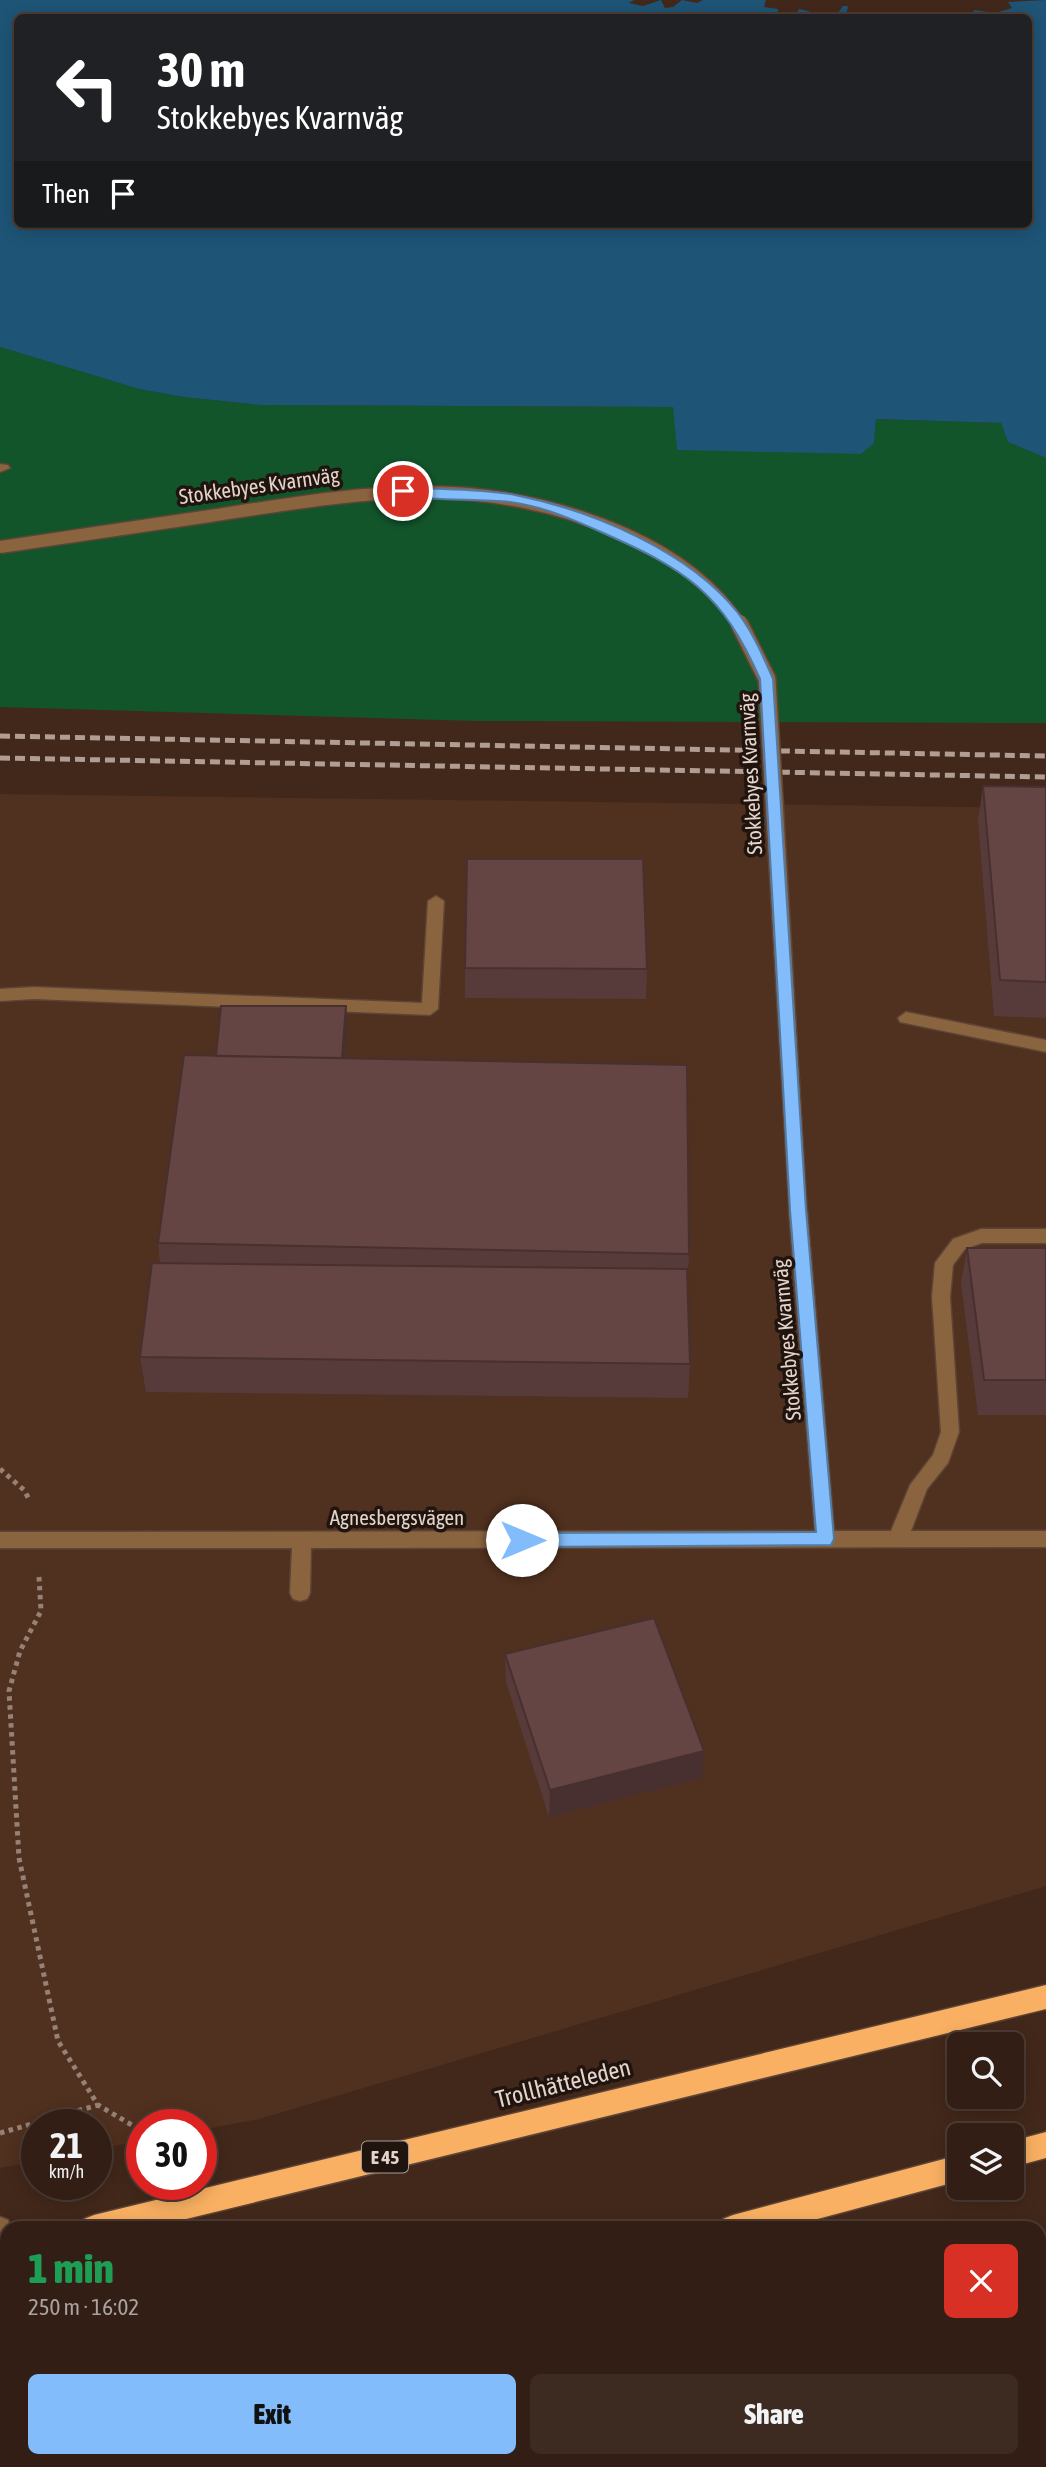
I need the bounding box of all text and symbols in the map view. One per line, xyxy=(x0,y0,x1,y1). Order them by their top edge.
text: 30 m xyxy=(157,41,245,97)
icon: left xyxy=(42,42,133,133)
text: Stokkebyes Kvarnväg xyxy=(157,99,403,136)
icon: arrive xyxy=(104,175,142,213)
text: Then xyxy=(42,179,90,209)
pin xyxy=(373,461,433,521)
street label: Stokkebyes Kvarnväg xyxy=(177,462,341,508)
icon: arrive xyxy=(384,472,422,510)
street label: Stokkebyes Kvarnväg xyxy=(734,693,766,855)
street label: Stokkebyes Kvarnväg xyxy=(767,1258,805,1422)
position arrow xyxy=(485,1503,559,1577)
street label: Agnesbergsvägen xyxy=(330,1505,464,1529)
map controls xyxy=(947,2032,1024,2200)
button: search xyxy=(947,2032,1024,2109)
street label: Trollhätteleden xyxy=(493,2053,633,2113)
speed limit sign: 30 xyxy=(126,2109,217,2200)
button: layers xyxy=(947,2123,1024,2200)
text: 21 xyxy=(50,2125,83,2165)
road number: E 45 xyxy=(362,2142,408,2172)
text: km/h xyxy=(49,2161,84,2182)
text: 1 min xyxy=(28,2244,114,2292)
button: close xyxy=(944,2244,1018,2318)
text: 250 m · 16:02 xyxy=(28,2294,139,2320)
button: Exit xyxy=(28,2374,516,2454)
button: Share xyxy=(530,2374,1018,2454)

